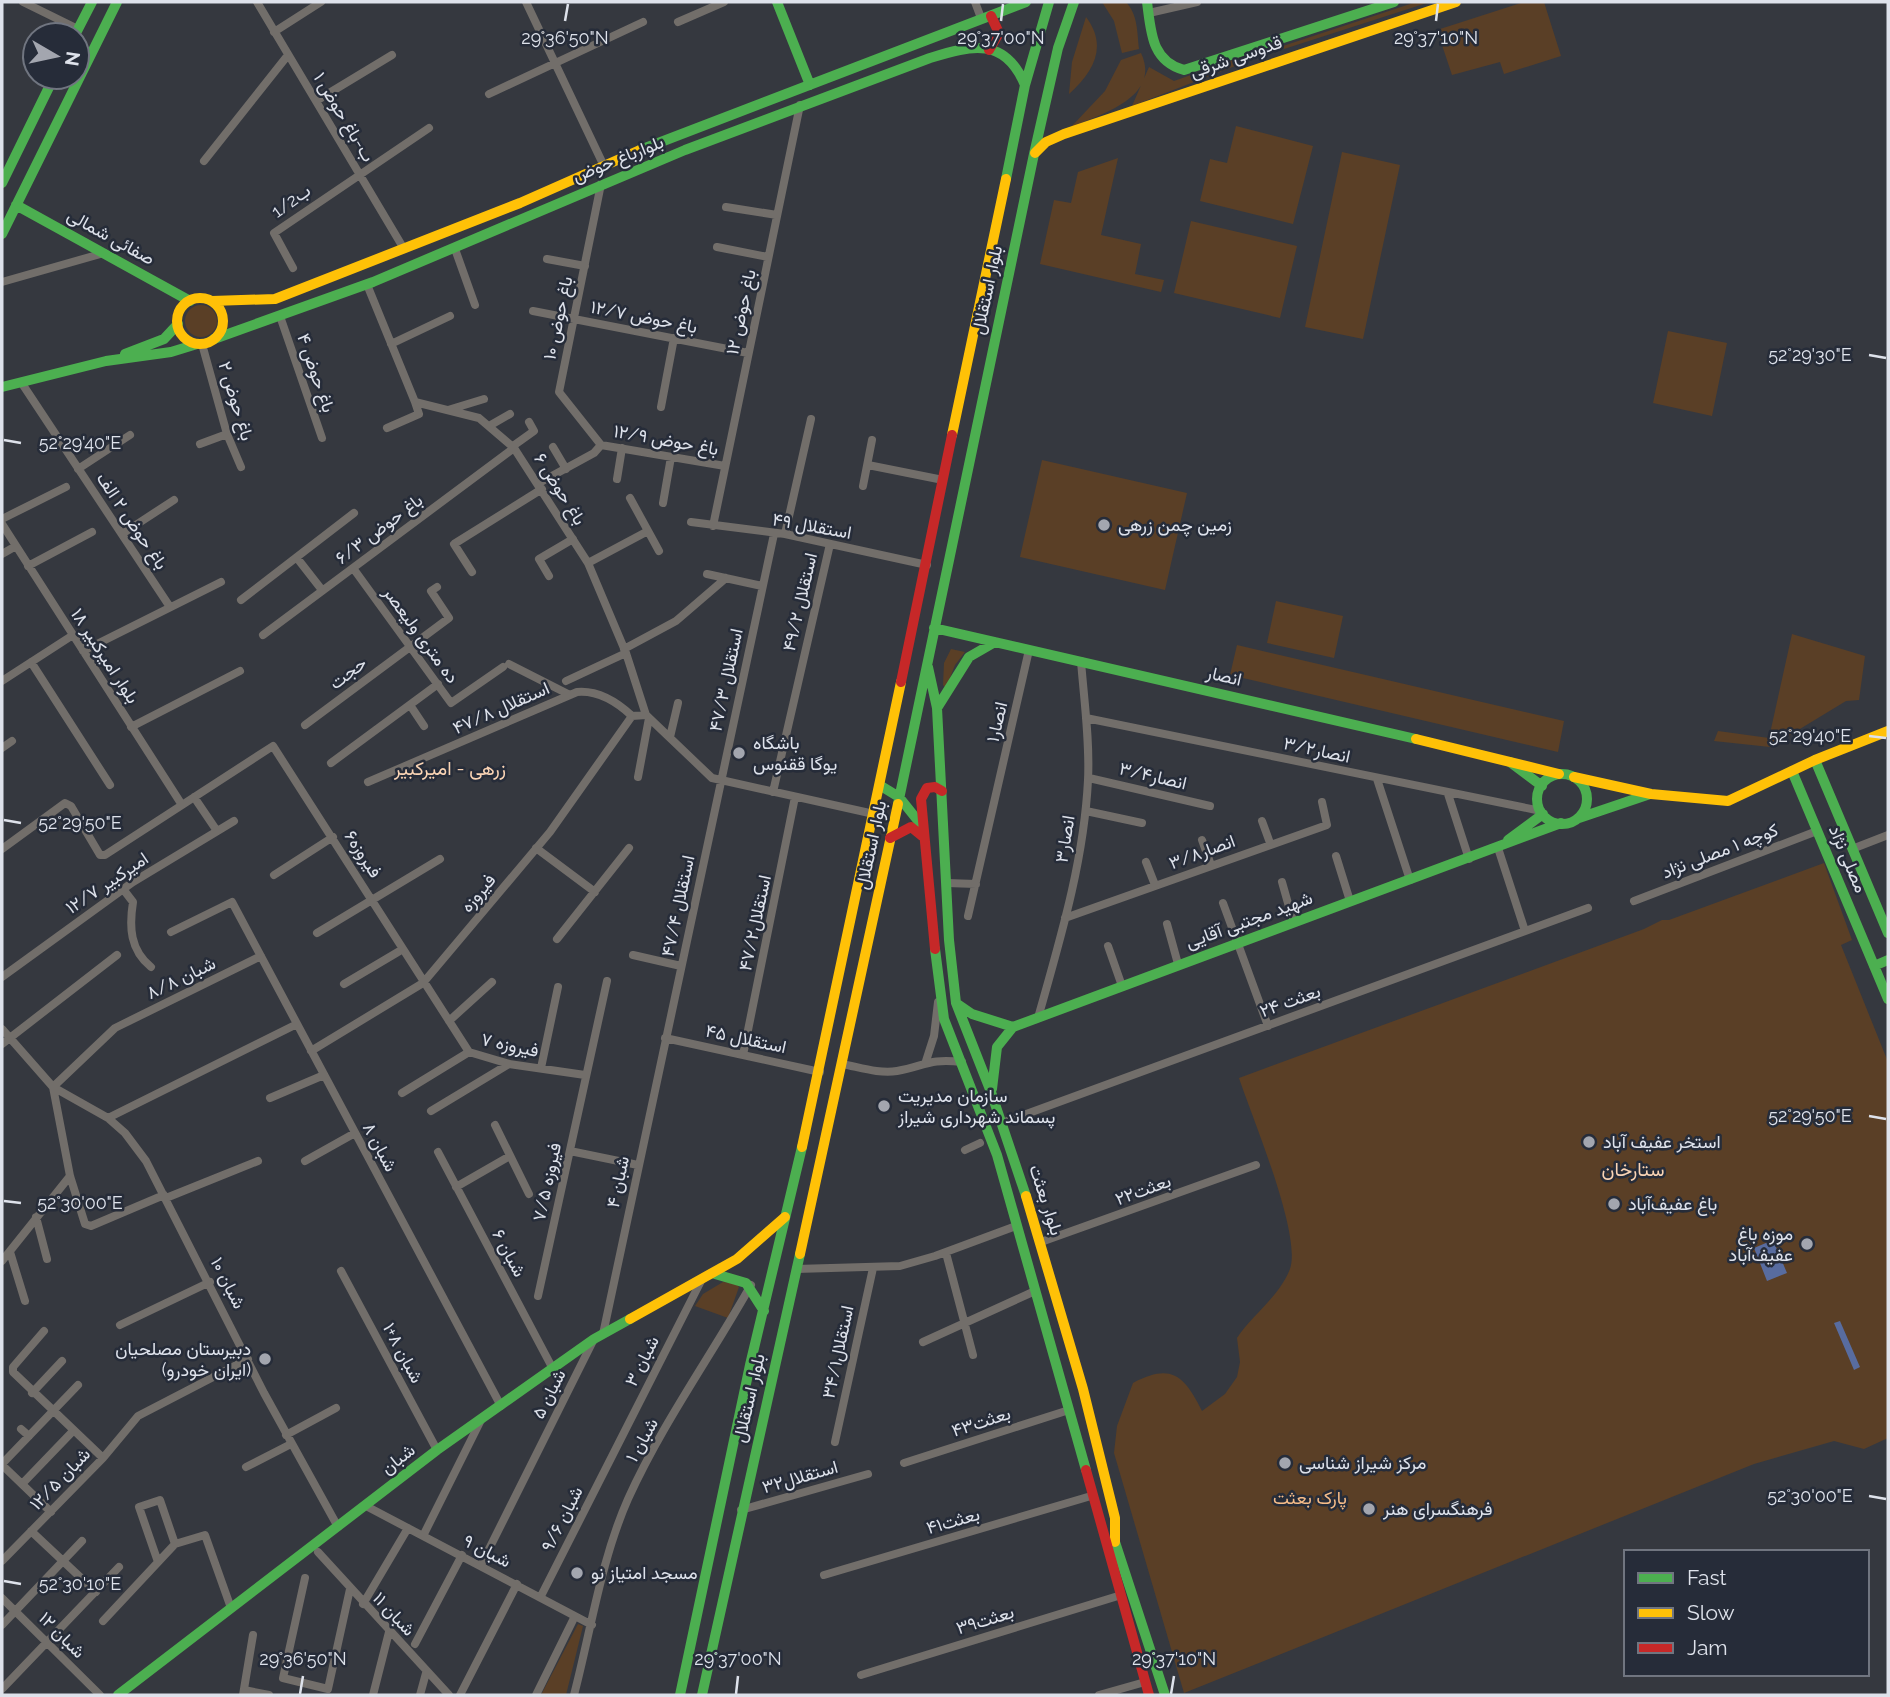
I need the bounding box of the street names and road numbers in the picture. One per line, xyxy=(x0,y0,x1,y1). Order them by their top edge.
street label: قدوسی شرقی xyxy=(1187,31,1285,83)
street label: ۱ ب-باغ حوض xyxy=(308,68,379,166)
street label: بلوارباغ حوض xyxy=(569,131,667,188)
street label: 1/2ب xyxy=(267,179,314,222)
street label: صفائی شمالی xyxy=(63,204,159,270)
street label: بلوار استقلال xyxy=(967,243,1007,337)
street label: ۱۲ باغ حوض xyxy=(721,267,762,357)
street label: ۱۰ باغ حوض xyxy=(538,274,579,362)
street label: ۱۲/۷ باغ حوض xyxy=(589,296,699,339)
street label: ۴ باغ حوض xyxy=(291,330,340,416)
street label: ۲ باغ حوض xyxy=(213,359,258,443)
street label: ۱۲/۹ باغ حوض xyxy=(612,420,720,461)
street label: ۶ باغ حوض xyxy=(528,449,591,530)
street label: باغ حوض ۲ الف xyxy=(91,468,172,574)
street label: ۶/۳ باغ حوض xyxy=(331,489,428,570)
street label: ۴۹ استقلال xyxy=(771,508,853,544)
street label: ۴۹/۲ استقلال xyxy=(778,551,822,653)
street label: ده متری ولیعصر xyxy=(378,581,463,688)
street label: ۱۸ بلوار امیرکبیر xyxy=(66,604,144,708)
street label: ۴۷/۳ استقلال xyxy=(704,626,748,734)
street label: حجت xyxy=(325,652,370,693)
street label: انصار xyxy=(1203,661,1244,691)
street label: ۴۷/۸ استقلال xyxy=(449,677,553,739)
street label: انصار۱ xyxy=(982,700,1012,744)
street label: انصار۳/۲ xyxy=(1282,732,1352,768)
street label: انصار۳/۴ xyxy=(1117,758,1189,794)
street label: بلوار استقلال xyxy=(851,798,891,892)
street label: انصار۳ xyxy=(1050,814,1080,864)
street label: کوچه ۱ مصلی نژاد xyxy=(1659,819,1782,884)
street label: مصلی نژاد xyxy=(1824,822,1872,896)
street label: فیروزه۶ xyxy=(340,826,386,882)
street label: انصار۳/۸ xyxy=(1166,830,1238,874)
street label: ۱۲/۷ امیرکبیر xyxy=(61,847,153,919)
street label: ۴۷/۴ استقلال xyxy=(657,853,699,959)
street label: فیروزه xyxy=(456,869,500,917)
street label: استقلال۴۷/۲ xyxy=(734,873,776,973)
street label: شهید مجتبی آقایی xyxy=(1182,887,1316,953)
street label: ۸/۸ شبان xyxy=(143,952,219,1003)
street label: بعثت ۲۴ xyxy=(1257,980,1323,1021)
street label: ۴۵ استقلال xyxy=(704,1020,788,1058)
street label: ۷ فیروزه xyxy=(479,1028,541,1062)
street label: ۸ شبان xyxy=(359,1119,402,1175)
street label: ۷/۵ فیروزه xyxy=(528,1141,566,1223)
street label: ۴ شبان xyxy=(602,1154,633,1210)
street label: بلوار بعثت xyxy=(1024,1162,1068,1238)
street label: بعثت۲۲ xyxy=(1112,1170,1174,1209)
street label: ۶ شبان xyxy=(488,1225,531,1280)
street label: ۱۰ شبان xyxy=(207,1254,250,1312)
street label: استقلال۳۴/۱ xyxy=(817,1303,859,1401)
street label: ۱+۸ شبان xyxy=(379,1319,428,1386)
street label: ۳ شبان xyxy=(620,1332,663,1389)
street label: بلوار استقلال xyxy=(728,1351,770,1445)
street label: ۵ شبان xyxy=(527,1366,570,1422)
street label: بعثت۴۳ xyxy=(949,1402,1013,1441)
street label: ۱ شبان xyxy=(621,1414,662,1465)
street label: شبان xyxy=(377,1439,419,1478)
street label: ۱۲/۵ شبان xyxy=(25,1443,94,1514)
street label: استقلال۳۲ xyxy=(760,1456,840,1498)
street label: ۹/۶ شبان xyxy=(536,1483,587,1555)
street label: بعثت۴۱ xyxy=(924,1503,982,1538)
street label: ۹ شبان xyxy=(460,1530,515,1571)
street label: ۱۱ شبان xyxy=(369,1587,420,1640)
street label: بعثت۳۹ xyxy=(953,1601,1016,1638)
street label: ۱۲ شبان xyxy=(35,1607,90,1662)

